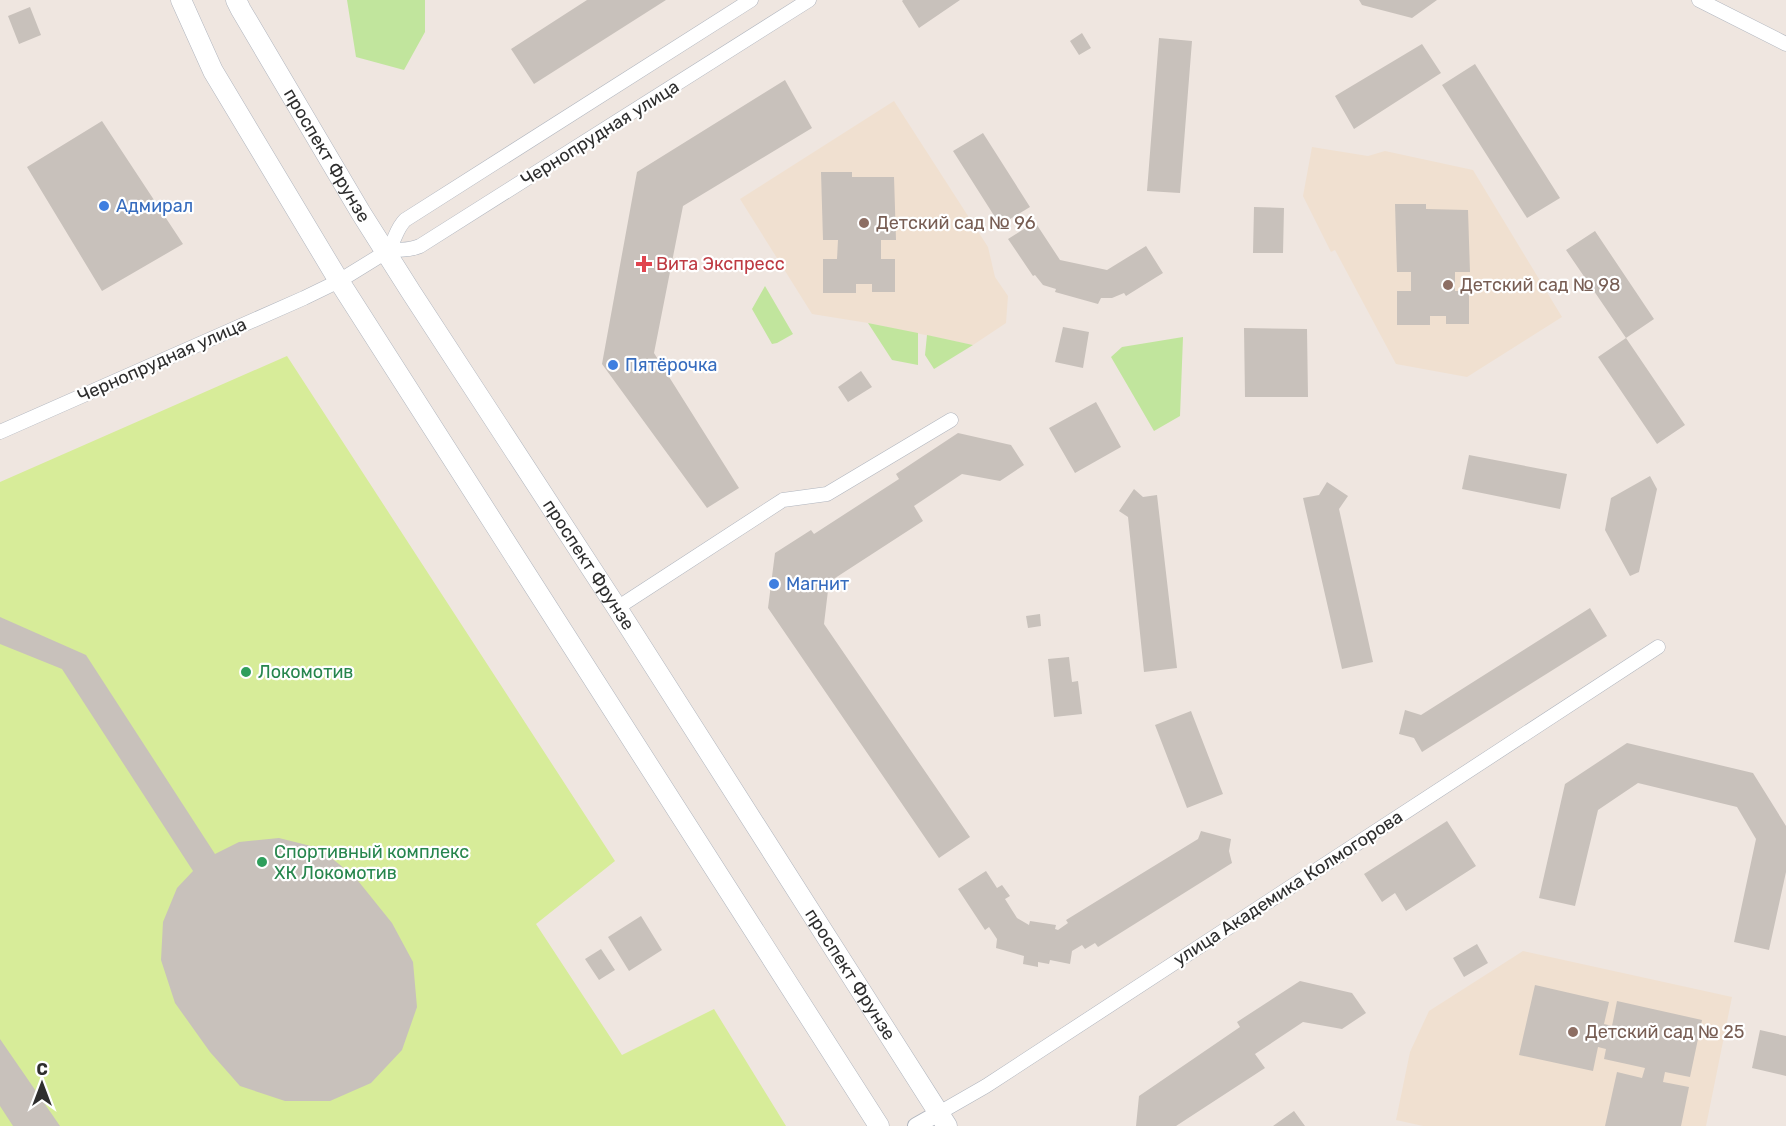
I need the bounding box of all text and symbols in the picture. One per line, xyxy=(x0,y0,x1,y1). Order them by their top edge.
street label: Чернопрудная улица xyxy=(517,75,683,191)
street label: проспект Фрунзе xyxy=(279,84,375,226)
place label: Адмирал xyxy=(116,195,193,217)
marker: Адмирал xyxy=(97,199,111,213)
place label: Детский сад № 96 xyxy=(876,212,1036,234)
marker: Детский сад № 96 xyxy=(857,216,871,230)
place label: Вита Экспресс xyxy=(656,253,785,275)
marker: Вита Экспресс xyxy=(637,257,651,271)
place label: Детский сад № 98 xyxy=(1460,274,1620,296)
marker: Детский сад № 98 xyxy=(1441,278,1455,292)
street label: Чернопрудная улица xyxy=(74,313,250,407)
place label: Пятёрочка xyxy=(625,354,718,376)
marker: Пятёрочка xyxy=(606,358,620,372)
street label: проспект Фрунзе xyxy=(538,495,639,634)
place label: Магнит xyxy=(786,573,849,595)
marker: Магнит xyxy=(767,577,781,591)
place label: Локомотив xyxy=(258,661,353,683)
marker: Локомотив xyxy=(239,665,253,679)
street label: улица Академика Колмогорова xyxy=(1169,805,1407,971)
place label: Спортивный комплекс ХК Локомотив xyxy=(274,841,469,884)
marker: Спортивный комплекс ХК Локомотив xyxy=(255,855,269,869)
street label: проспект Фрунзе xyxy=(800,904,900,1044)
place label: Детский сад № 25 xyxy=(1585,1021,1745,1043)
marker: Детский сад № 25 xyxy=(1566,1025,1580,1039)
north arrow xyxy=(12,1054,72,1114)
text: С xyxy=(36,1060,48,1079)

